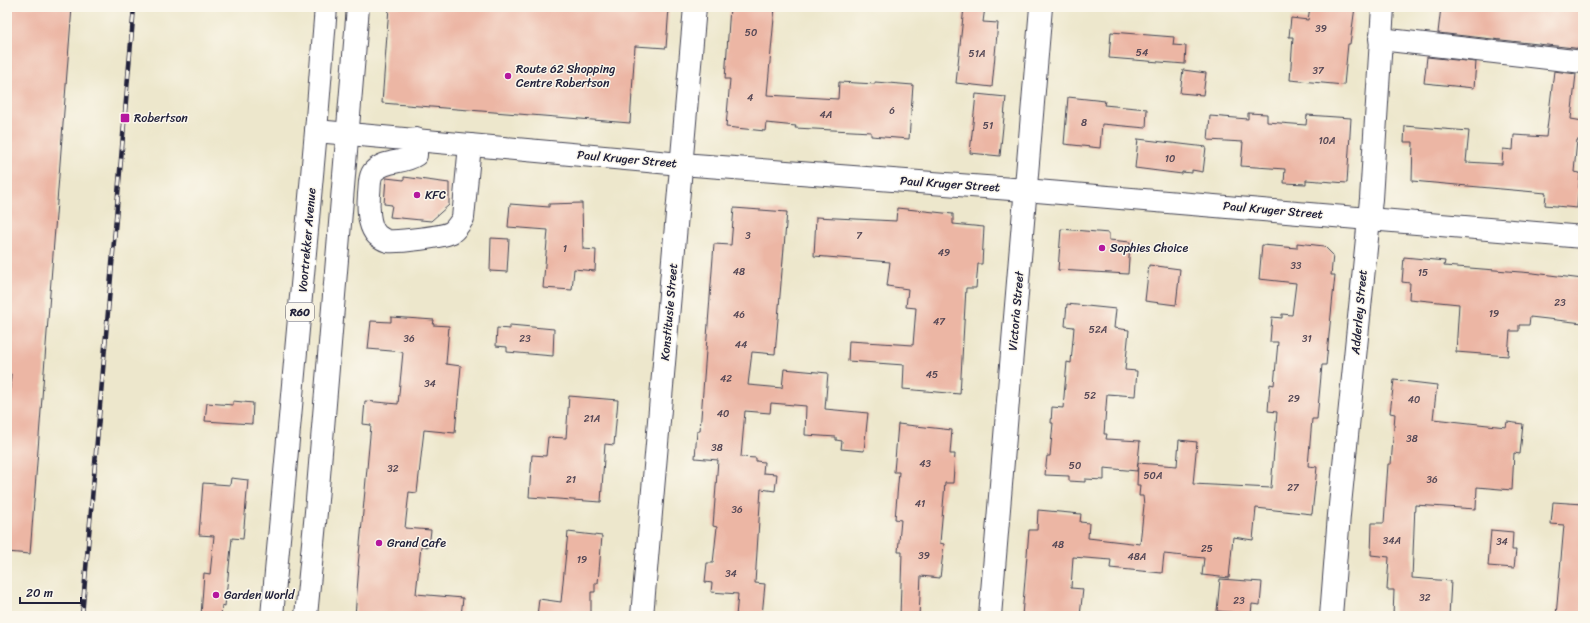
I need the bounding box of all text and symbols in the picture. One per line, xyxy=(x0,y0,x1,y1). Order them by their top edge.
house number: 39 xyxy=(1315,20,1327,38)
house number: 50 xyxy=(745,24,757,42)
house number: 54 xyxy=(1136,44,1148,62)
house number: 51A xyxy=(969,45,985,63)
place label: Route 62 Shopping Centre Robertson xyxy=(516,58,615,94)
house number: 37 xyxy=(1312,62,1325,80)
marker: Route 62 Shopping Centre Robertson xyxy=(503,71,513,81)
house number: 4 xyxy=(747,89,753,107)
house number: 6 xyxy=(889,102,895,120)
house number: 4A xyxy=(820,106,832,124)
place label: Robertson xyxy=(134,107,188,129)
marker: Robertson xyxy=(119,112,131,124)
house number: 8 xyxy=(1081,114,1087,132)
house number: 51 xyxy=(983,117,993,135)
house number: 10A xyxy=(1318,132,1336,150)
street label: Paul Kruger Street xyxy=(576,144,678,174)
house number: 10 xyxy=(1165,150,1175,168)
street label: Paul Kruger Street xyxy=(899,170,1001,198)
place label: KFC xyxy=(425,184,446,206)
street label: Voortrekker Avenue xyxy=(291,187,323,293)
marker: KFC xyxy=(412,190,422,200)
street label: Paul Kruger Street xyxy=(1222,195,1324,225)
house number: 3 xyxy=(745,227,751,245)
house number: 7 xyxy=(856,227,863,245)
place label: Sophies Choice xyxy=(1110,237,1189,259)
house number: 1 xyxy=(563,240,567,258)
marker: Sophies Choice xyxy=(1097,243,1107,253)
house number: 49 xyxy=(938,244,950,262)
house number: 33 xyxy=(1291,257,1302,275)
street label: Konstitusie Street xyxy=(654,262,684,362)
house number: 48 xyxy=(733,263,745,281)
house number: 15 xyxy=(1418,264,1428,282)
street label: Victoria Street xyxy=(1002,269,1031,352)
street label: Adderley Street xyxy=(1344,269,1374,356)
house number: 23 xyxy=(1554,294,1566,312)
road number: R60 xyxy=(286,303,314,321)
house number: 19 xyxy=(1489,305,1499,323)
house number: 46 xyxy=(733,306,745,324)
house number: 47 xyxy=(933,313,946,331)
house number: 52A xyxy=(1089,321,1107,339)
house number: 36 xyxy=(403,330,415,348)
house number: 23 xyxy=(519,330,531,348)
house number: 31 xyxy=(1302,330,1312,348)
house number: 44 xyxy=(735,336,747,354)
house number: 45 xyxy=(926,366,938,384)
house number: 42 xyxy=(720,370,732,388)
house number: 34 xyxy=(424,375,436,393)
house number: 52 xyxy=(1084,387,1096,405)
house number: 29 xyxy=(1288,390,1300,408)
house number: 40 xyxy=(1408,391,1420,409)
house number: 40 xyxy=(717,405,729,423)
house number: 21A xyxy=(584,410,600,428)
house number: 38 xyxy=(1406,430,1418,448)
house number: 38 xyxy=(711,439,723,457)
house number: 43 xyxy=(919,455,931,473)
house number: 50 xyxy=(1069,457,1081,475)
house number: 32 xyxy=(387,460,399,478)
house number: 50A xyxy=(1144,467,1163,485)
house number: 21 xyxy=(566,471,576,489)
house number: 36 xyxy=(1426,471,1438,489)
house number: 27 xyxy=(1287,479,1300,497)
house number: 41 xyxy=(915,495,925,513)
house number: 36 xyxy=(731,501,743,519)
place label: Grand Cafe xyxy=(387,532,446,554)
house number: 34A xyxy=(1383,532,1401,550)
house number: 34 xyxy=(1496,533,1508,551)
house number: 48 xyxy=(1052,536,1064,554)
marker: Grand Cafe xyxy=(374,538,384,548)
house number: 25 xyxy=(1201,540,1213,558)
house number: 39 xyxy=(918,547,930,565)
house number: 48A xyxy=(1128,548,1146,566)
house number: 19 xyxy=(577,551,587,569)
house number: 34 xyxy=(725,565,737,583)
scale bar xyxy=(20,579,81,605)
text: 20 m xyxy=(26,582,53,604)
place label: Garden World xyxy=(224,584,295,606)
house number: 32 xyxy=(1419,589,1431,607)
marker: Garden World xyxy=(211,590,221,600)
house number: 23 xyxy=(1233,592,1245,610)

